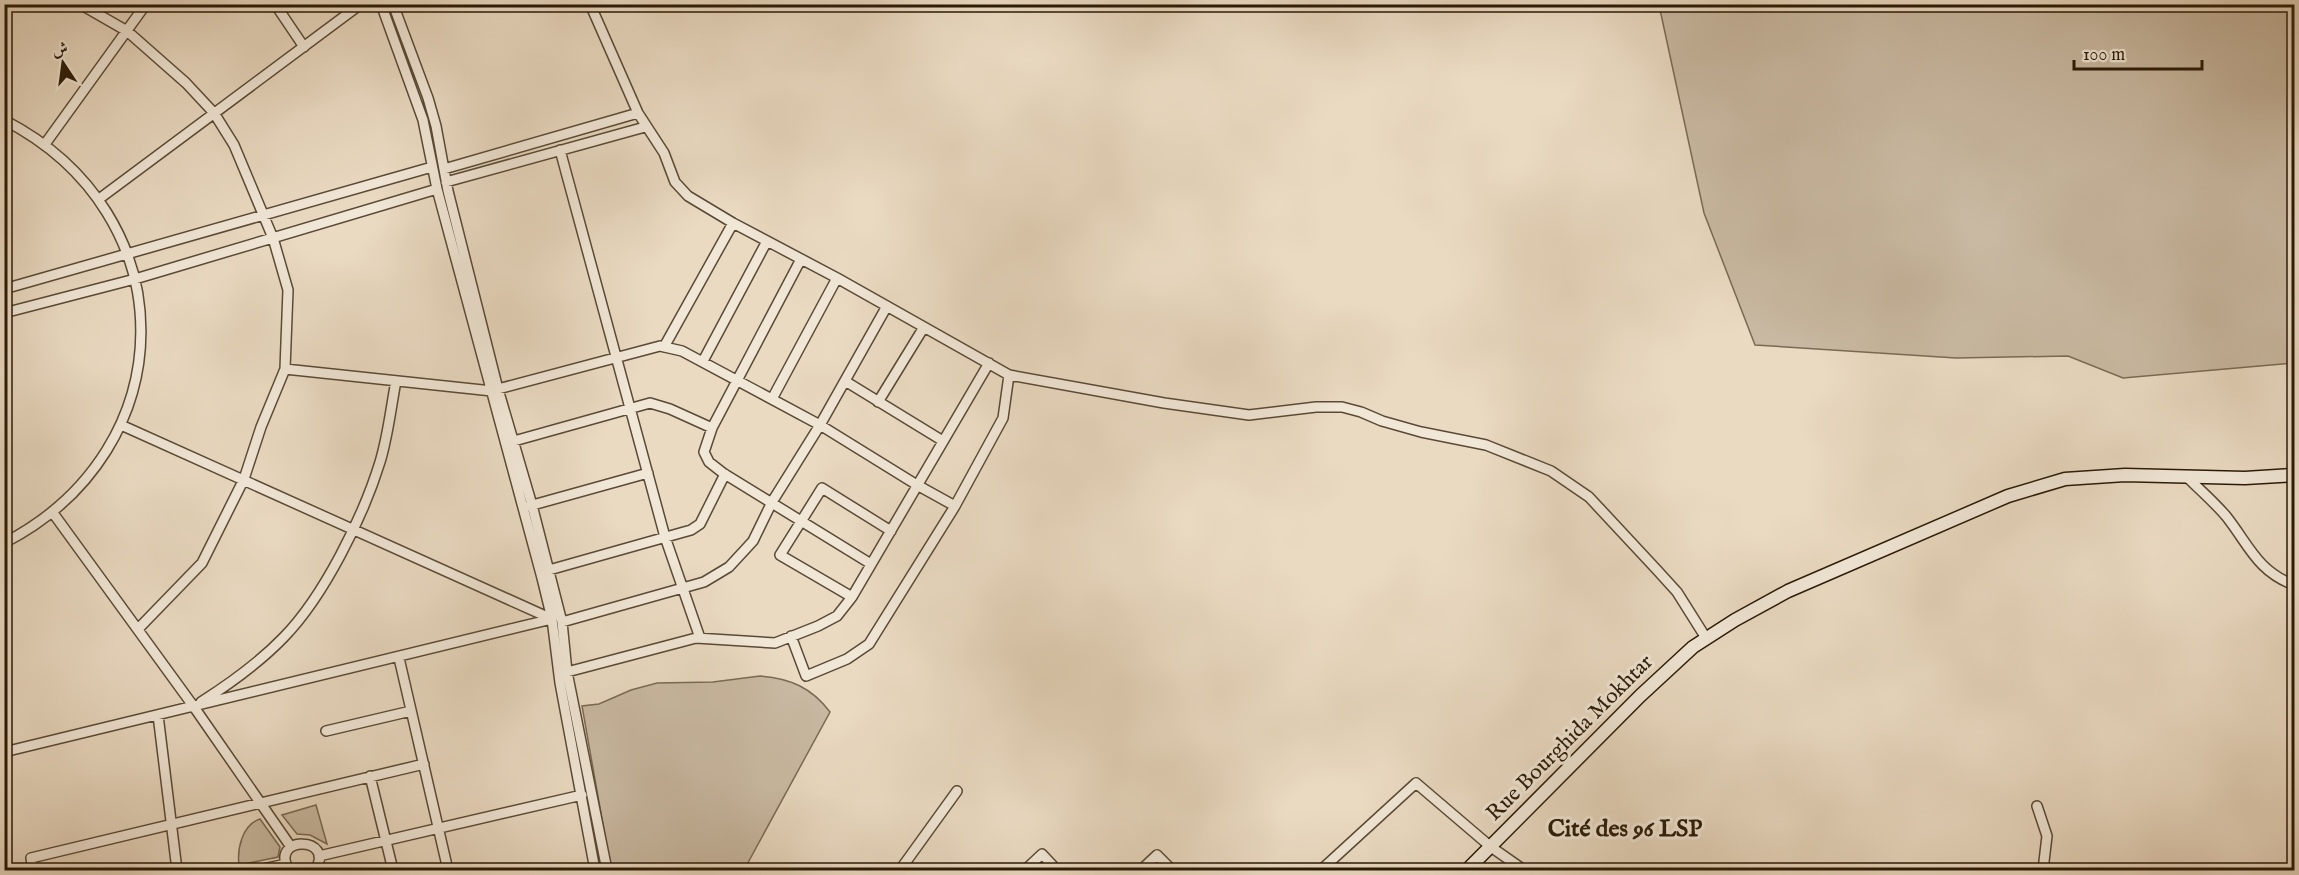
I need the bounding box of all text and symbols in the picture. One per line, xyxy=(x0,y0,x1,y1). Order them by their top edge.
north arrow xyxy=(33,33,93,93)
scale bar xyxy=(2074,33,2202,71)
text: ش xyxy=(50,39,70,62)
text: 100 m xyxy=(2083,44,2125,67)
street label: Rue Bourghida Mokhtar xyxy=(1481,649,1659,827)
district label: Cité des 96 LSP xyxy=(1548,814,1702,845)

